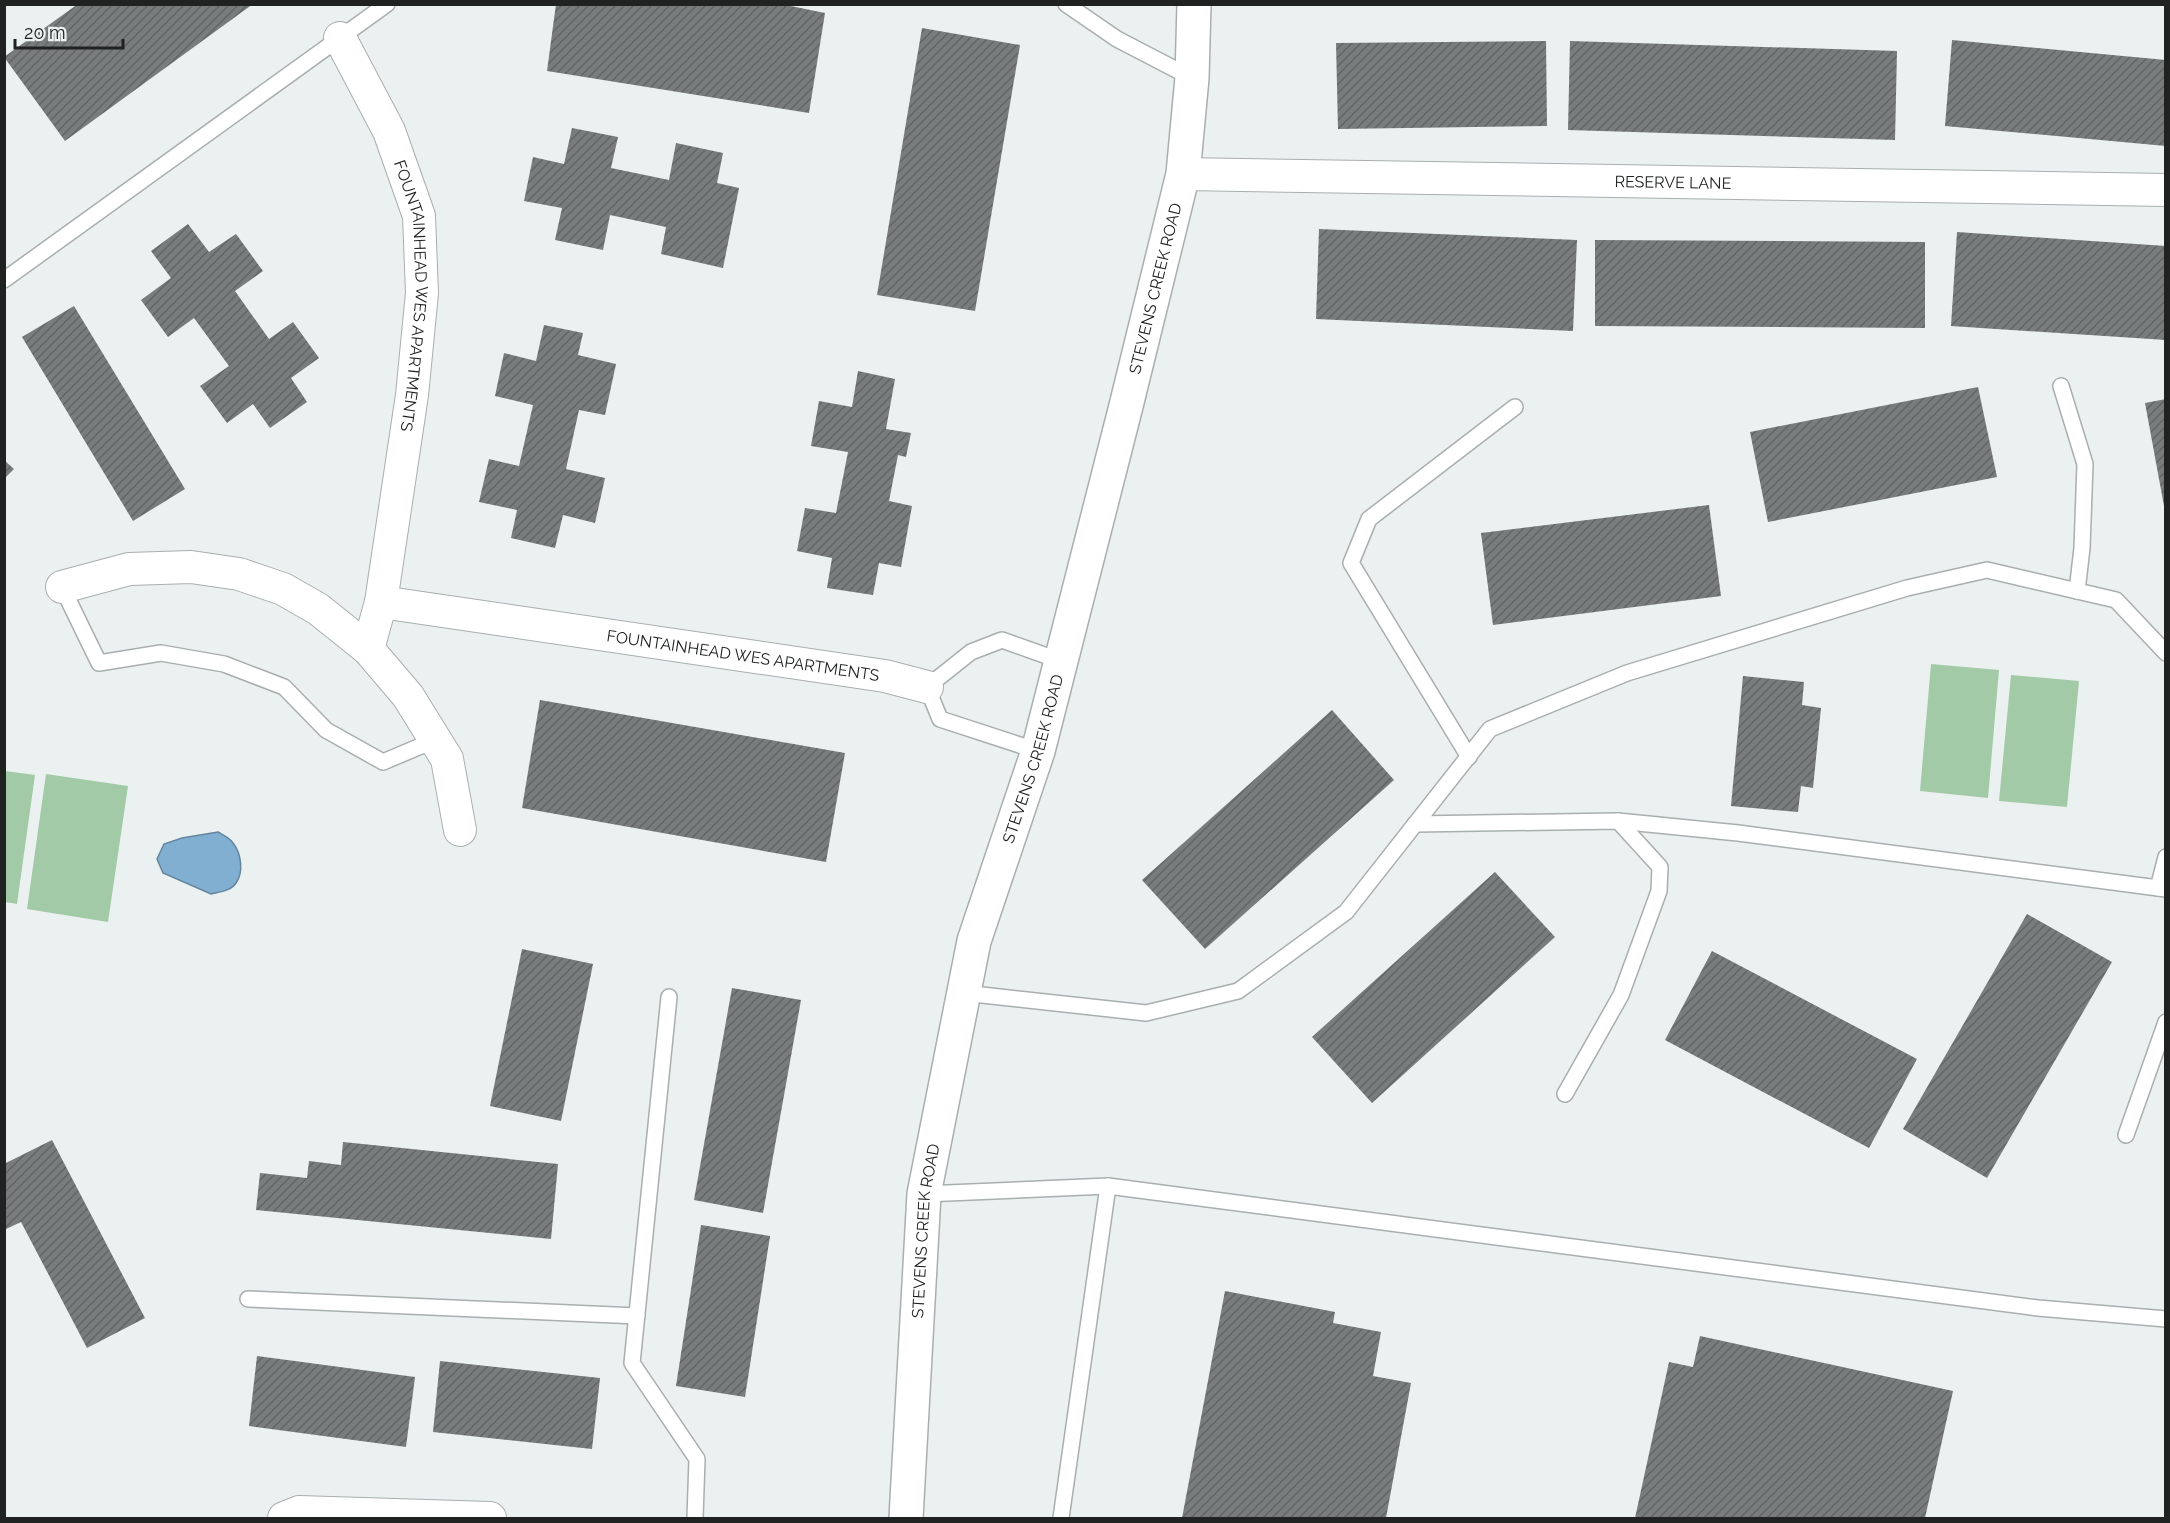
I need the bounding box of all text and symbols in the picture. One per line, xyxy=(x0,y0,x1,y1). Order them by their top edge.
scale bar xyxy=(15,12,123,50)
text: 20 m xyxy=(24,22,66,43)
street label: FOUNTAINHEAD WES APARTMENTS xyxy=(390,157,432,433)
street label: RESERVE LANE xyxy=(1614,172,1732,193)
street label: STEVENS CREEK ROAD xyxy=(1125,201,1186,376)
street label: FOUNTAINHEAD WES APARTMENTS xyxy=(606,626,881,685)
street label: STEVENS CREEK ROAD xyxy=(999,672,1067,846)
street label: STEVENS CREEK ROAD xyxy=(908,1142,944,1319)

